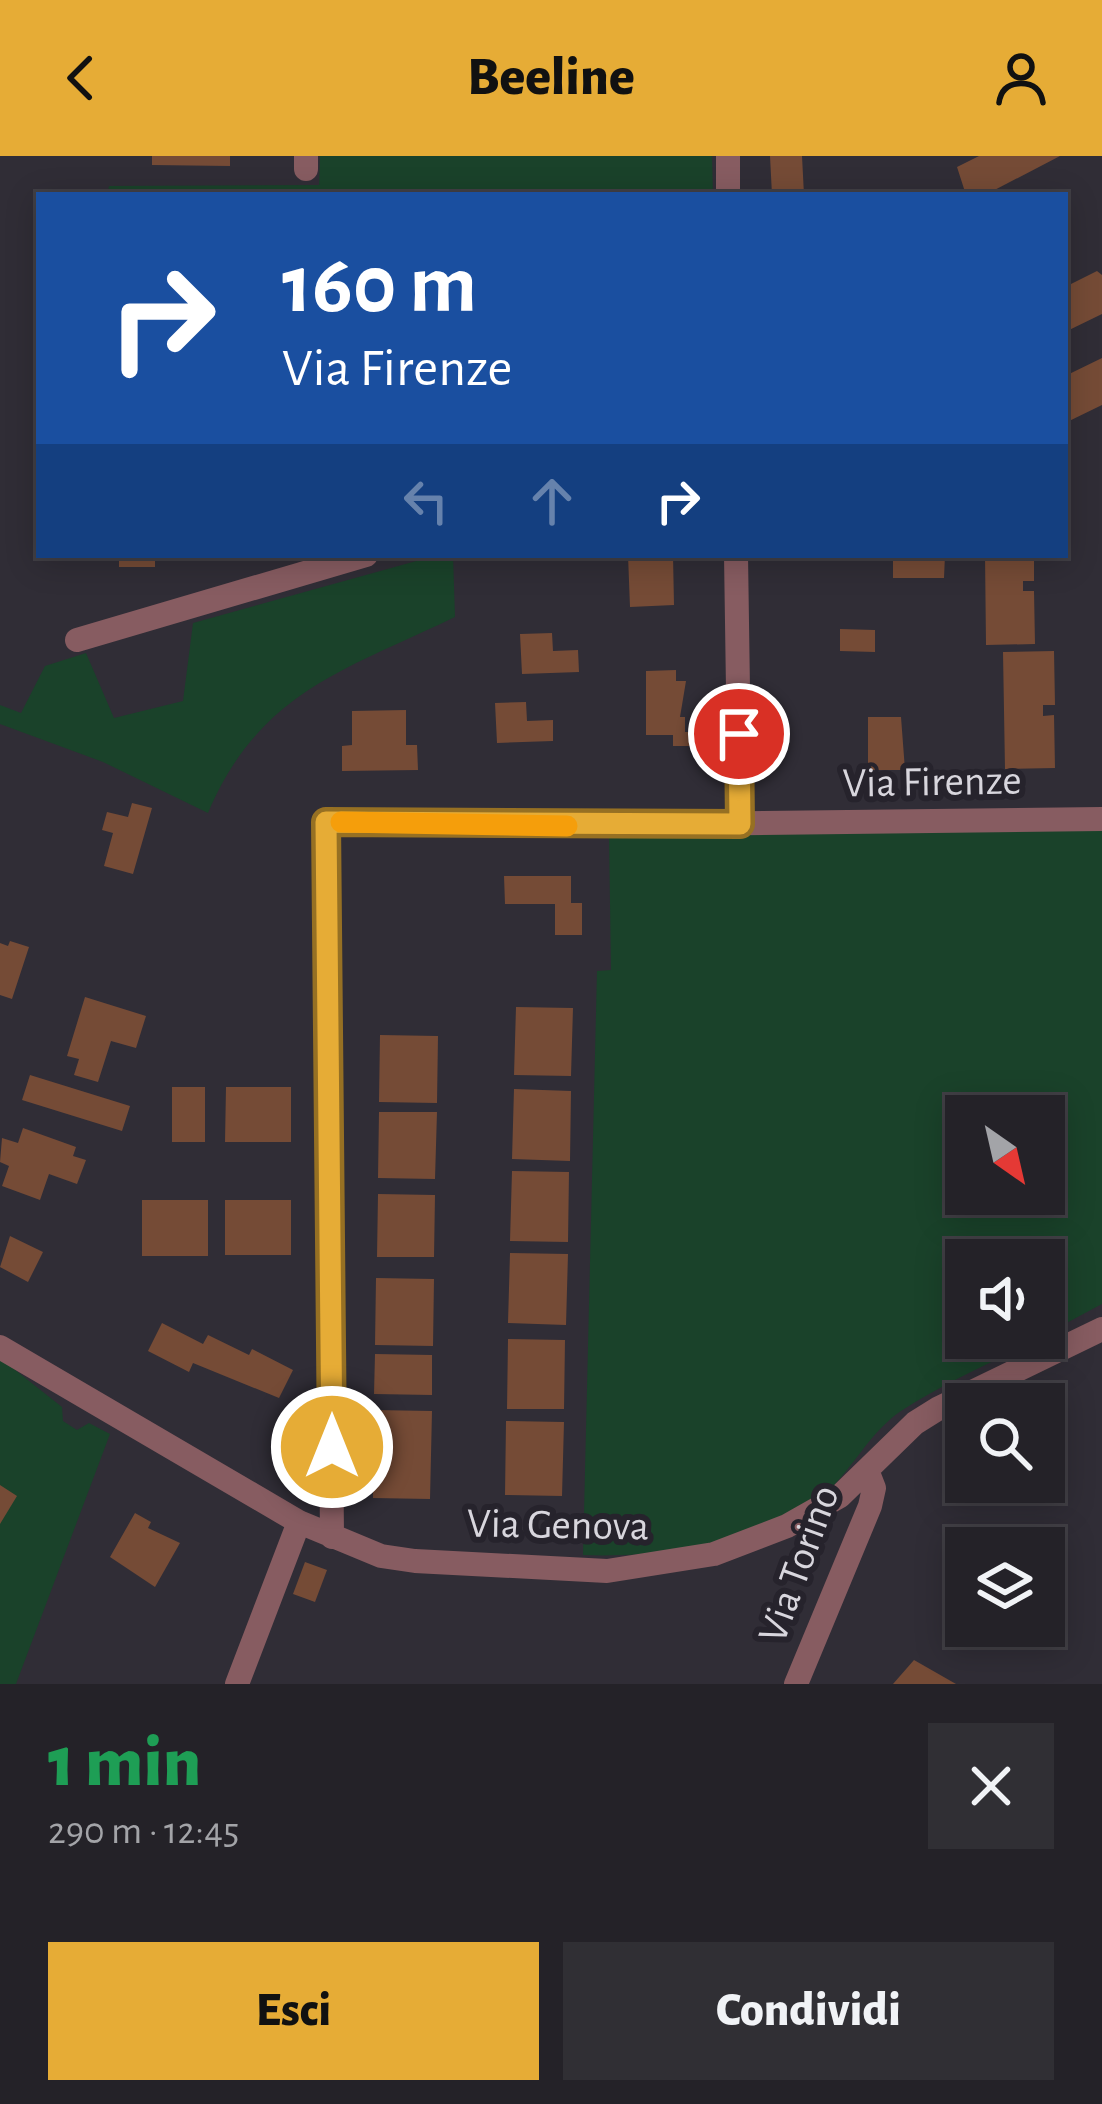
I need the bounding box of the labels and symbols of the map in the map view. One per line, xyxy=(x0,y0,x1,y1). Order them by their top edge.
pin xyxy=(688,683,790,785)
street label: Via Firenze xyxy=(842,759,1022,805)
north arrow xyxy=(945,1095,1065,1215)
position arrow xyxy=(269,1384,395,1510)
street label: Via Torino xyxy=(751,1480,847,1648)
street label: Via Genova xyxy=(467,1502,649,1548)

